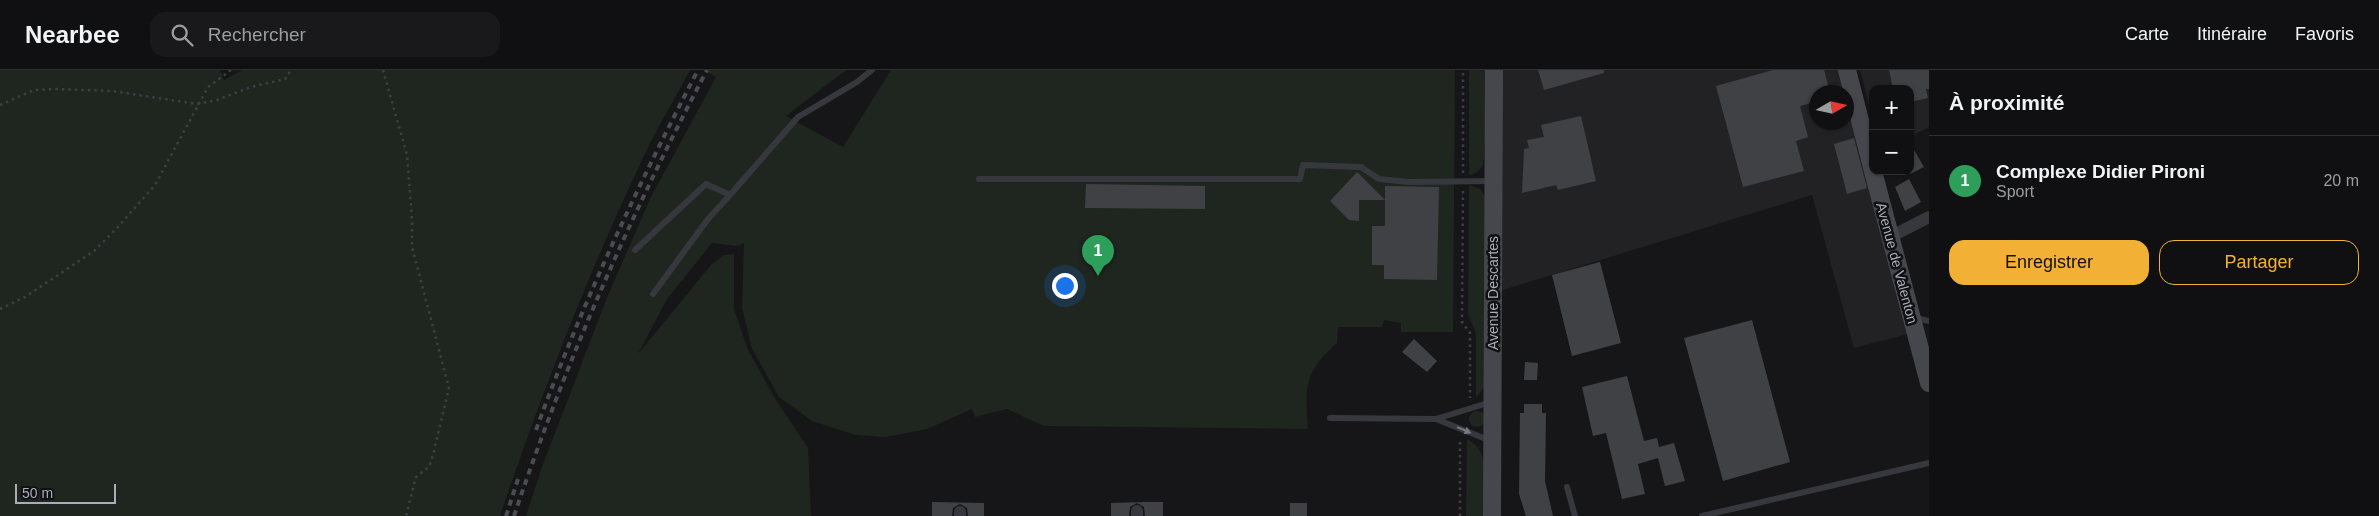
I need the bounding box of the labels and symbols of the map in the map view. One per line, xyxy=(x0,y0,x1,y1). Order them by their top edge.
north arrow xyxy=(1809,85,1854,130)
street label: Avenue de Valenton xyxy=(1873,201,1921,325)
pin: 1 xyxy=(1082,235,1114,276)
street label: Avenue Descartes xyxy=(1485,236,1501,350)
your location xyxy=(1052,273,1078,299)
one-way arrow xyxy=(1457,427,1471,435)
scale bar xyxy=(15,481,116,504)

